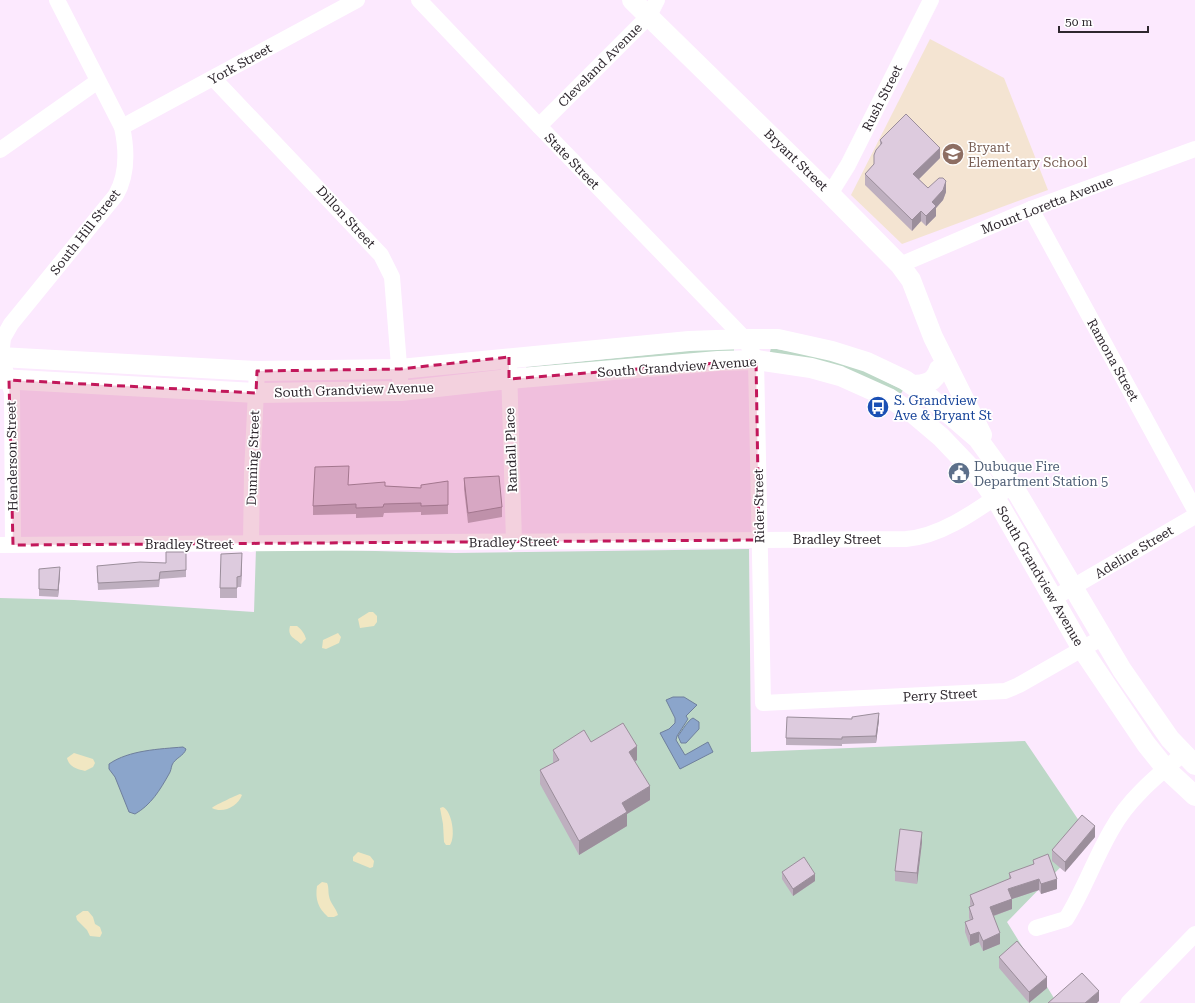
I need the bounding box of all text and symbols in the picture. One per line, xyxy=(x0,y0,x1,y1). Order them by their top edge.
scale bar xyxy=(1059,8,1148,34)
text: 50 m xyxy=(1065,15,1092,29)
street label: Cleveland Avenue xyxy=(555,20,645,110)
street label: York Street xyxy=(206,40,274,88)
street label: Rush Street xyxy=(859,62,905,134)
street label: Bryant Street xyxy=(761,126,831,194)
street label: State Street xyxy=(542,130,603,192)
place label: Bryant Elementary School xyxy=(968,140,1087,170)
school or university icon: Bryant Elementary School xyxy=(940,141,966,167)
street label: Mount Loretta Avenue xyxy=(979,173,1115,237)
street label: Dillon Street xyxy=(314,183,379,251)
street label: South Hill Street xyxy=(47,186,123,278)
street label: Ramona Street xyxy=(1084,316,1142,404)
street label: South Grandview Avenue xyxy=(597,354,757,380)
street label: South Grandview Avenue xyxy=(274,380,434,400)
place label: S. Grandview Ave & Bryant St xyxy=(894,393,992,423)
bus stop icon: S. Grandview Ave & Bryant St xyxy=(865,394,891,420)
street label: Henderson Street xyxy=(4,401,20,511)
street label: Randall Place xyxy=(502,407,520,493)
street label: Dunning Street xyxy=(244,410,262,506)
place label: Dubuque Fire Department Station 5 xyxy=(974,459,1108,489)
public building icon: Dubuque Fire Department Station 5 xyxy=(946,460,972,486)
street label: Rider Street xyxy=(751,468,767,543)
street label: South Grandview Avenue xyxy=(994,503,1086,649)
street label: Adeline Street xyxy=(1092,523,1176,581)
street label: Bradley Street xyxy=(793,532,881,547)
street label: Bradley Street xyxy=(469,534,557,550)
street label: Bradley Street xyxy=(145,537,233,552)
street label: Perry Street xyxy=(902,686,978,704)

